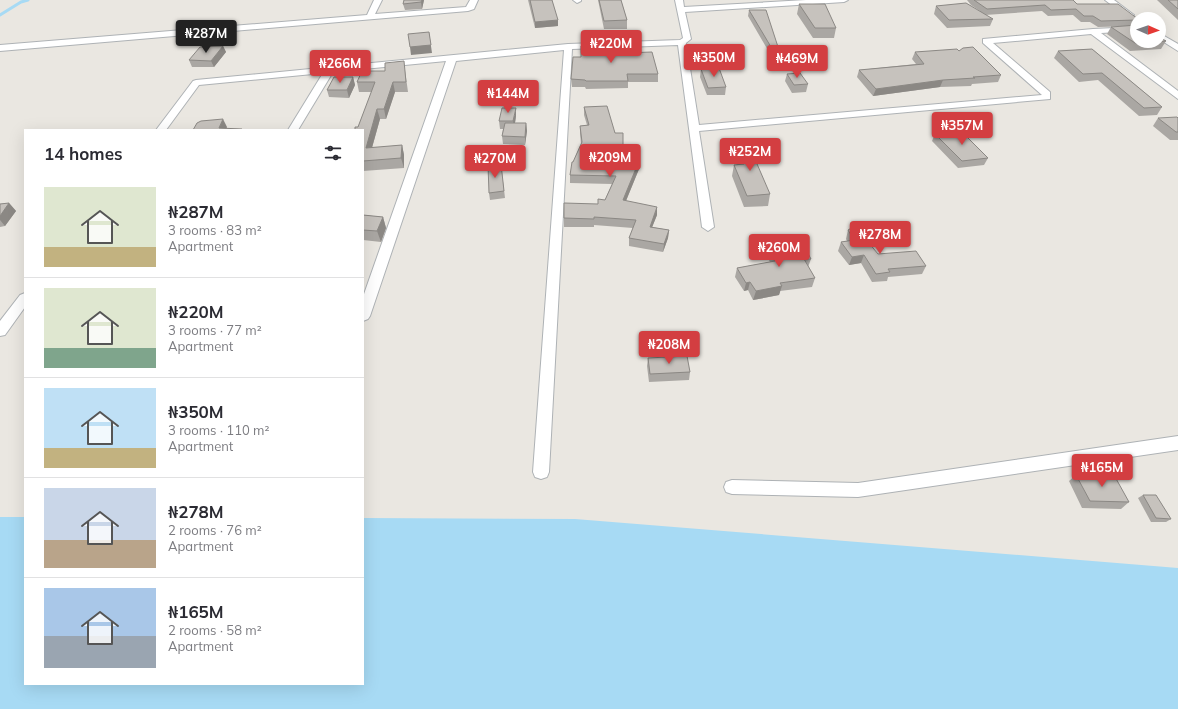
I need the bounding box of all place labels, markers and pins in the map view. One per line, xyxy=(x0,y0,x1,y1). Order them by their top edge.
pin: ₦287M xyxy=(178,20,234,54)
pin: ₦220M xyxy=(583,30,639,64)
pin: ₦350M xyxy=(686,44,742,78)
pin: ₦469M xyxy=(769,45,825,79)
pin: ₦266M xyxy=(312,50,368,84)
pin: ₦144M xyxy=(480,80,536,114)
pin: ₦357M xyxy=(934,112,990,146)
pin: ₦252M xyxy=(722,138,778,172)
pin: ₦209M xyxy=(582,144,638,178)
pin: ₦270M xyxy=(467,145,523,179)
pin: ₦278M xyxy=(852,221,908,255)
pin: ₦260M xyxy=(751,234,807,268)
pin: ₦208M xyxy=(641,331,697,365)
pin: ₦165M xyxy=(1074,454,1130,488)

